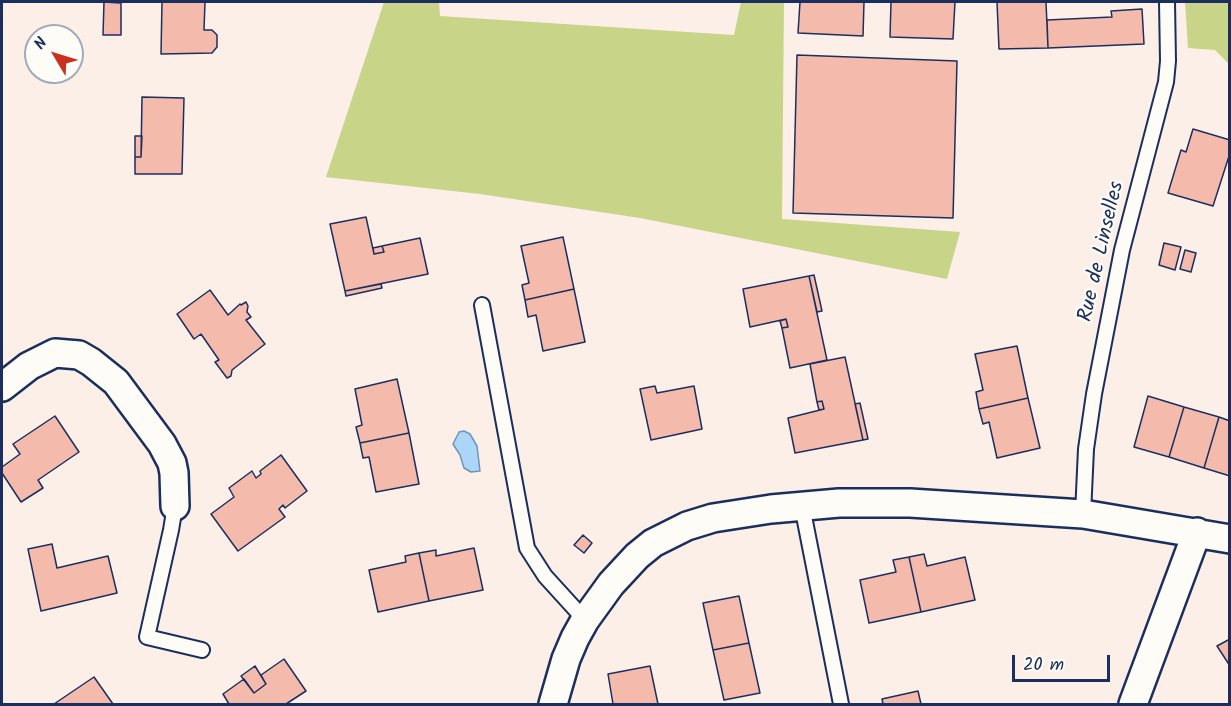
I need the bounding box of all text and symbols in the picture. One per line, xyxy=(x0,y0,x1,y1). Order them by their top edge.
north arrow xyxy=(24,24,84,84)
text: N xyxy=(28,32,54,56)
street label: Rue de Linselles xyxy=(1075,179,1131,325)
scale bar xyxy=(1015,643,1112,681)
text: 20 m xyxy=(1023,651,1064,680)

